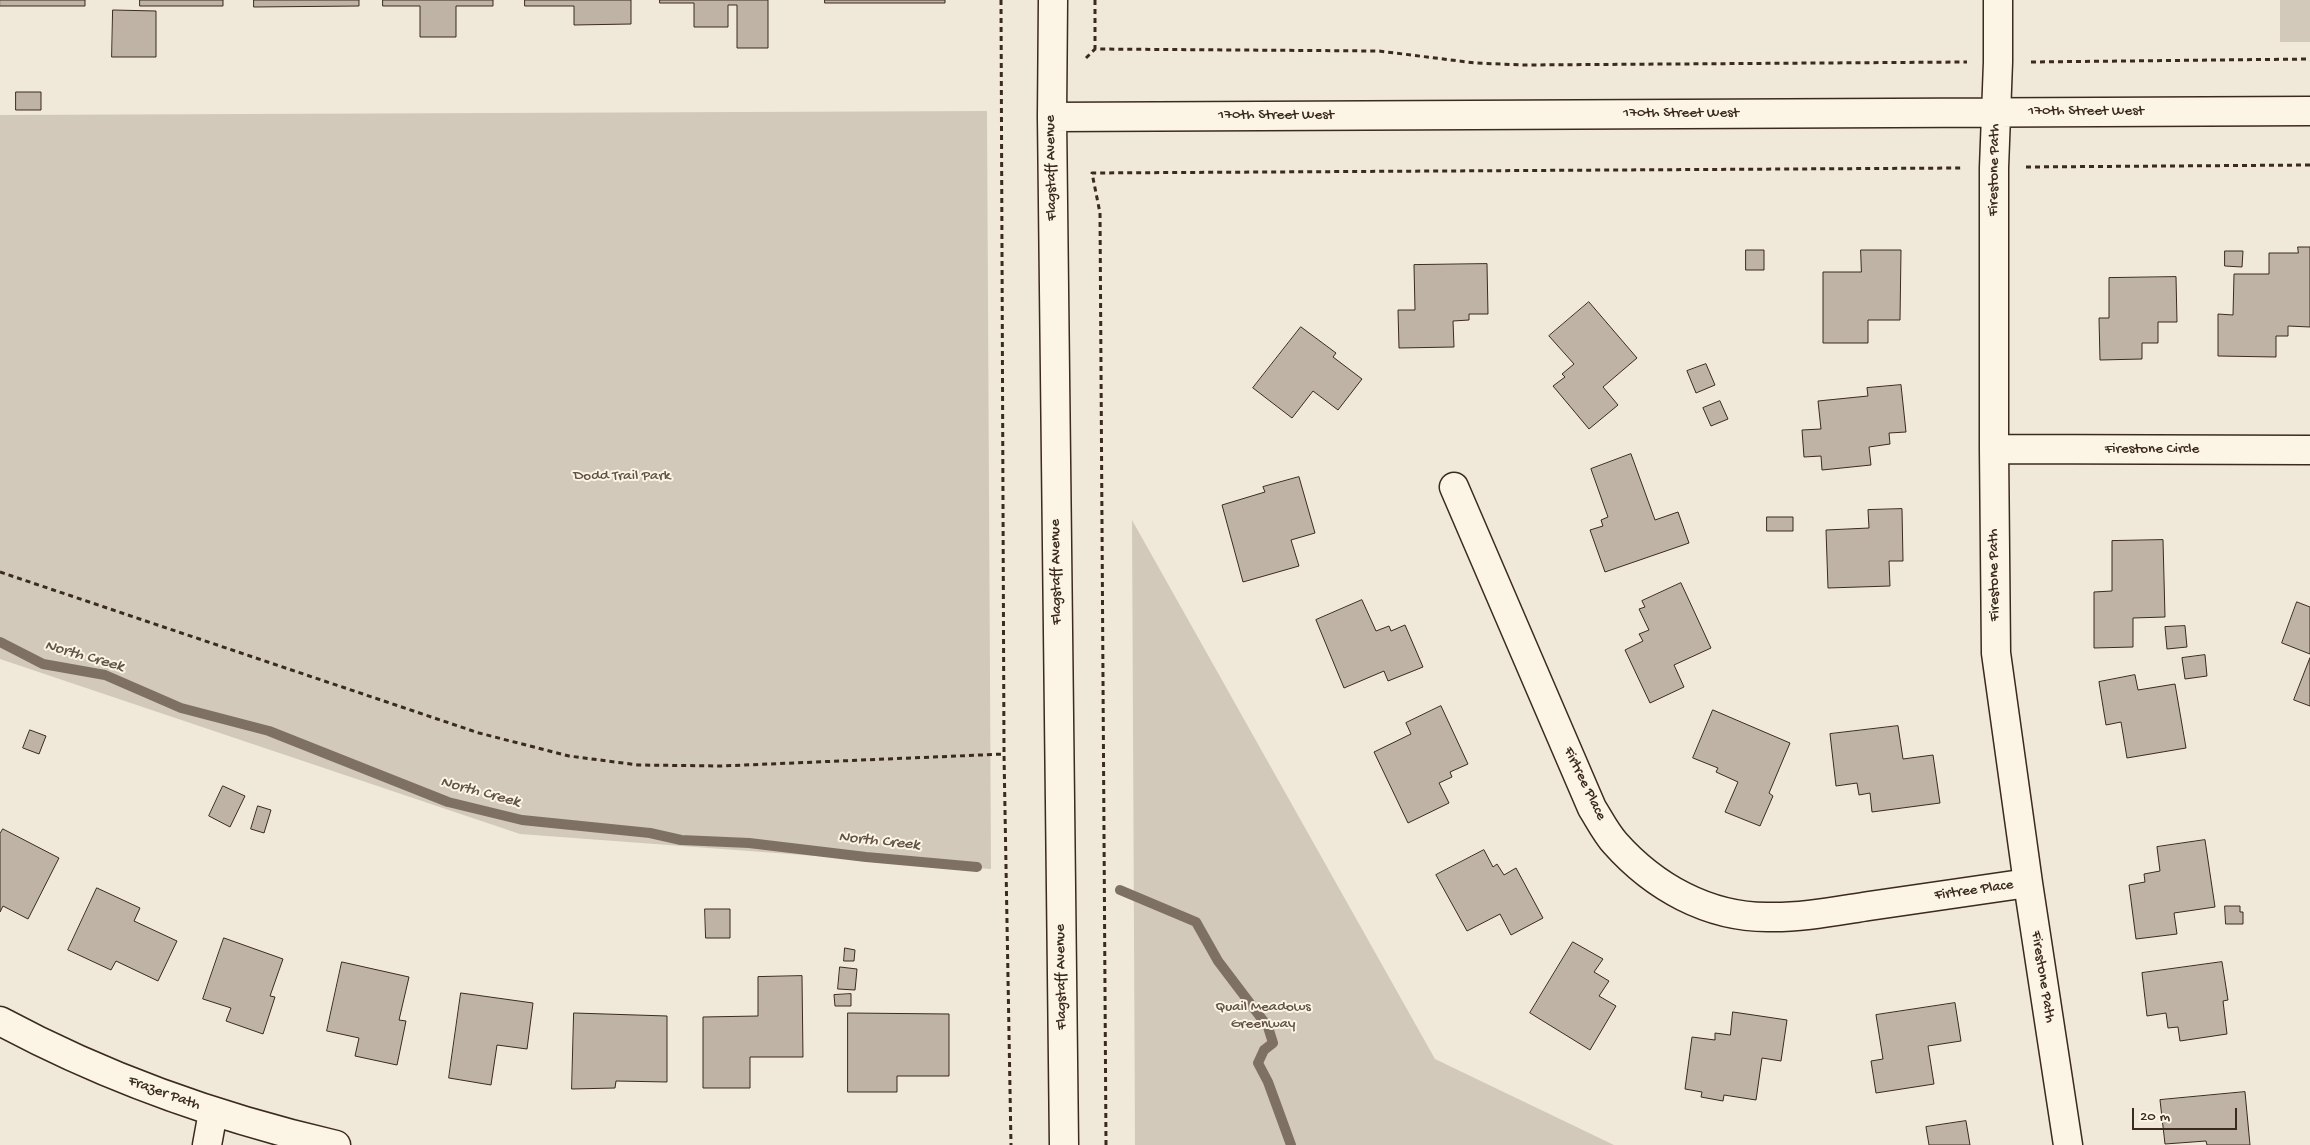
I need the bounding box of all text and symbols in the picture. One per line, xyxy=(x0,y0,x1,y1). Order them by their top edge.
street label: 170th Street West xyxy=(2028,103,2144,121)
street label: 170th Street West xyxy=(1623,105,1739,123)
street label: 170th Street West xyxy=(1218,107,1334,125)
street label: Flagstaff Avenue xyxy=(1042,115,1062,221)
street label: Firestone Path xyxy=(1985,124,2005,216)
street label: Firestone Circle xyxy=(2105,441,2199,459)
park label: Dodd Trail Park xyxy=(574,468,670,486)
street label: Flagstaff Avenue xyxy=(1047,519,1067,625)
street label: Firestone Path xyxy=(1985,529,2005,621)
water label: North Creek xyxy=(42,637,126,677)
street label: Firtree Place xyxy=(1558,744,1610,824)
water label: North Creek xyxy=(438,773,522,813)
water label: North Creek xyxy=(838,828,920,856)
street label: Firtree Place xyxy=(1933,877,2015,905)
street label: Flagstaff Avenue xyxy=(1052,924,1072,1030)
street label: Firestone Path xyxy=(2026,930,2058,1024)
park label: Quail Meadows Greenway xyxy=(1215,999,1311,1034)
street label: Frazer Path xyxy=(126,1073,202,1115)
scale bar xyxy=(2135,1098,2240,1130)
text: 20 m xyxy=(2140,1108,2170,1126)

